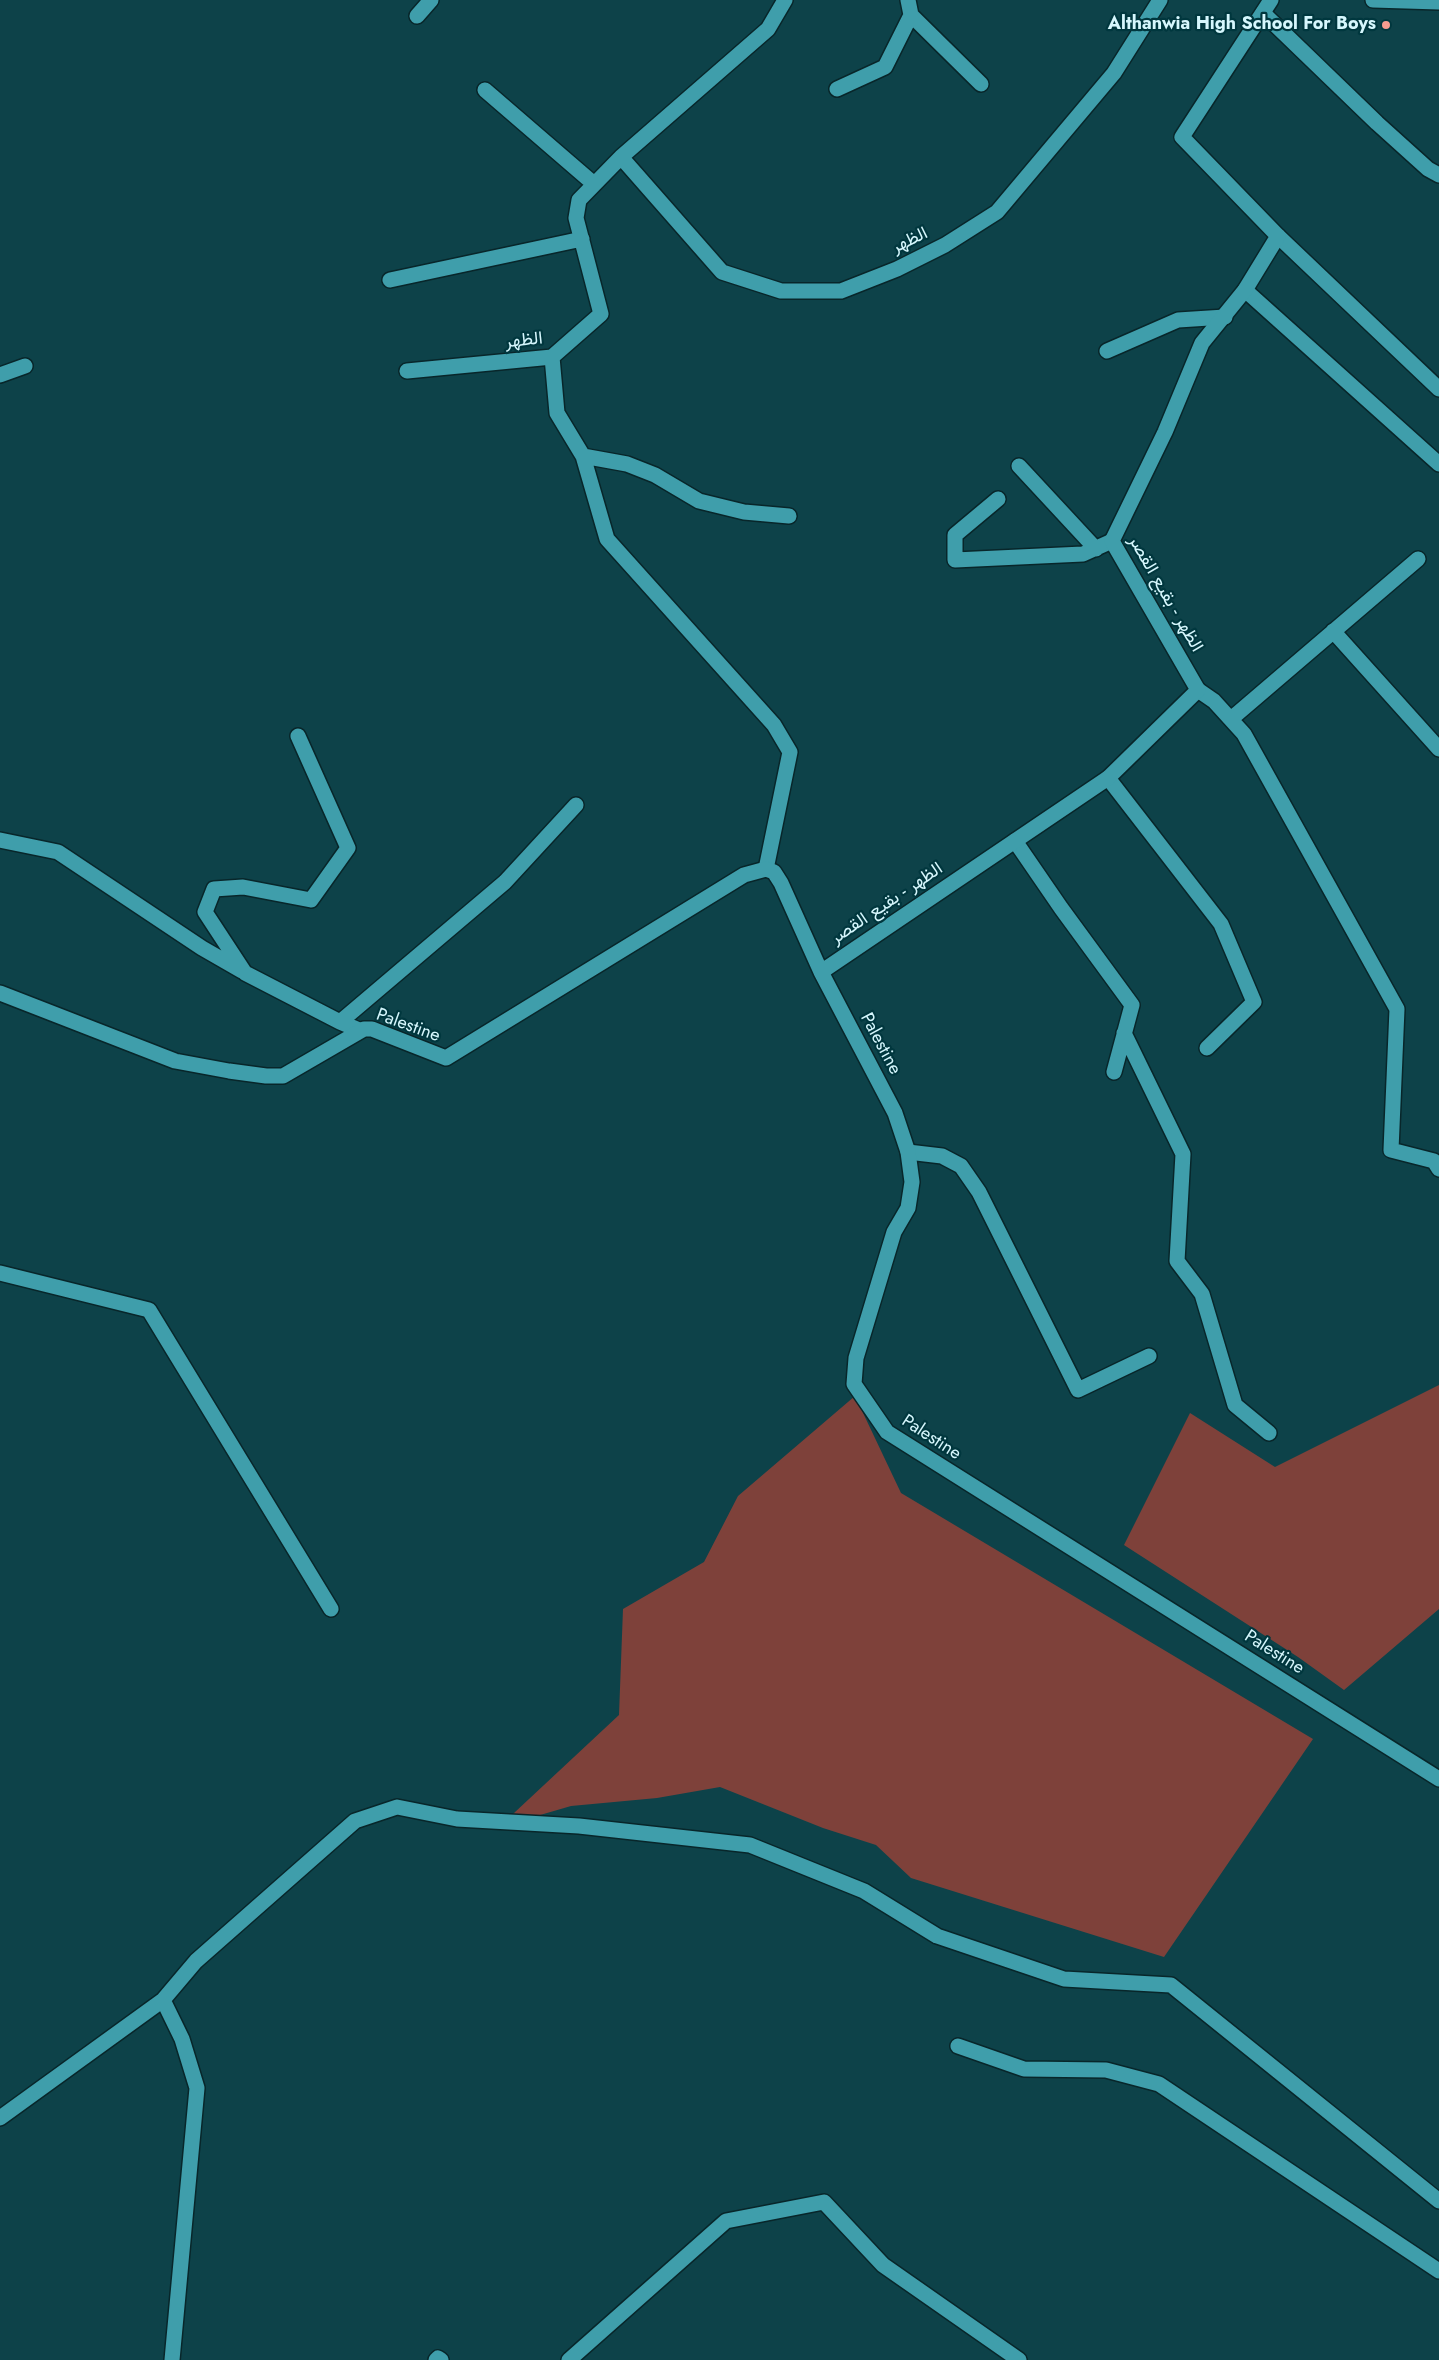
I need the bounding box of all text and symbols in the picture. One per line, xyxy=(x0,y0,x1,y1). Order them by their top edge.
place label: Althanwia High School For Boys xyxy=(1108,14,1376,36)
marker: Althanwia High School For Boys xyxy=(1380,19,1392,31)
street label: الظهر xyxy=(888,223,932,259)
street label: الظهر xyxy=(504,328,544,354)
street label: الظهر - بقيع القصر xyxy=(1123,532,1207,656)
street label: الظهر - بقيع القصر xyxy=(827,858,947,950)
street label: Palestine xyxy=(373,1005,443,1047)
street label: Palestine xyxy=(855,1010,905,1078)
street label: Palestine xyxy=(897,1411,965,1465)
street label: Palestine xyxy=(1240,1626,1308,1680)

